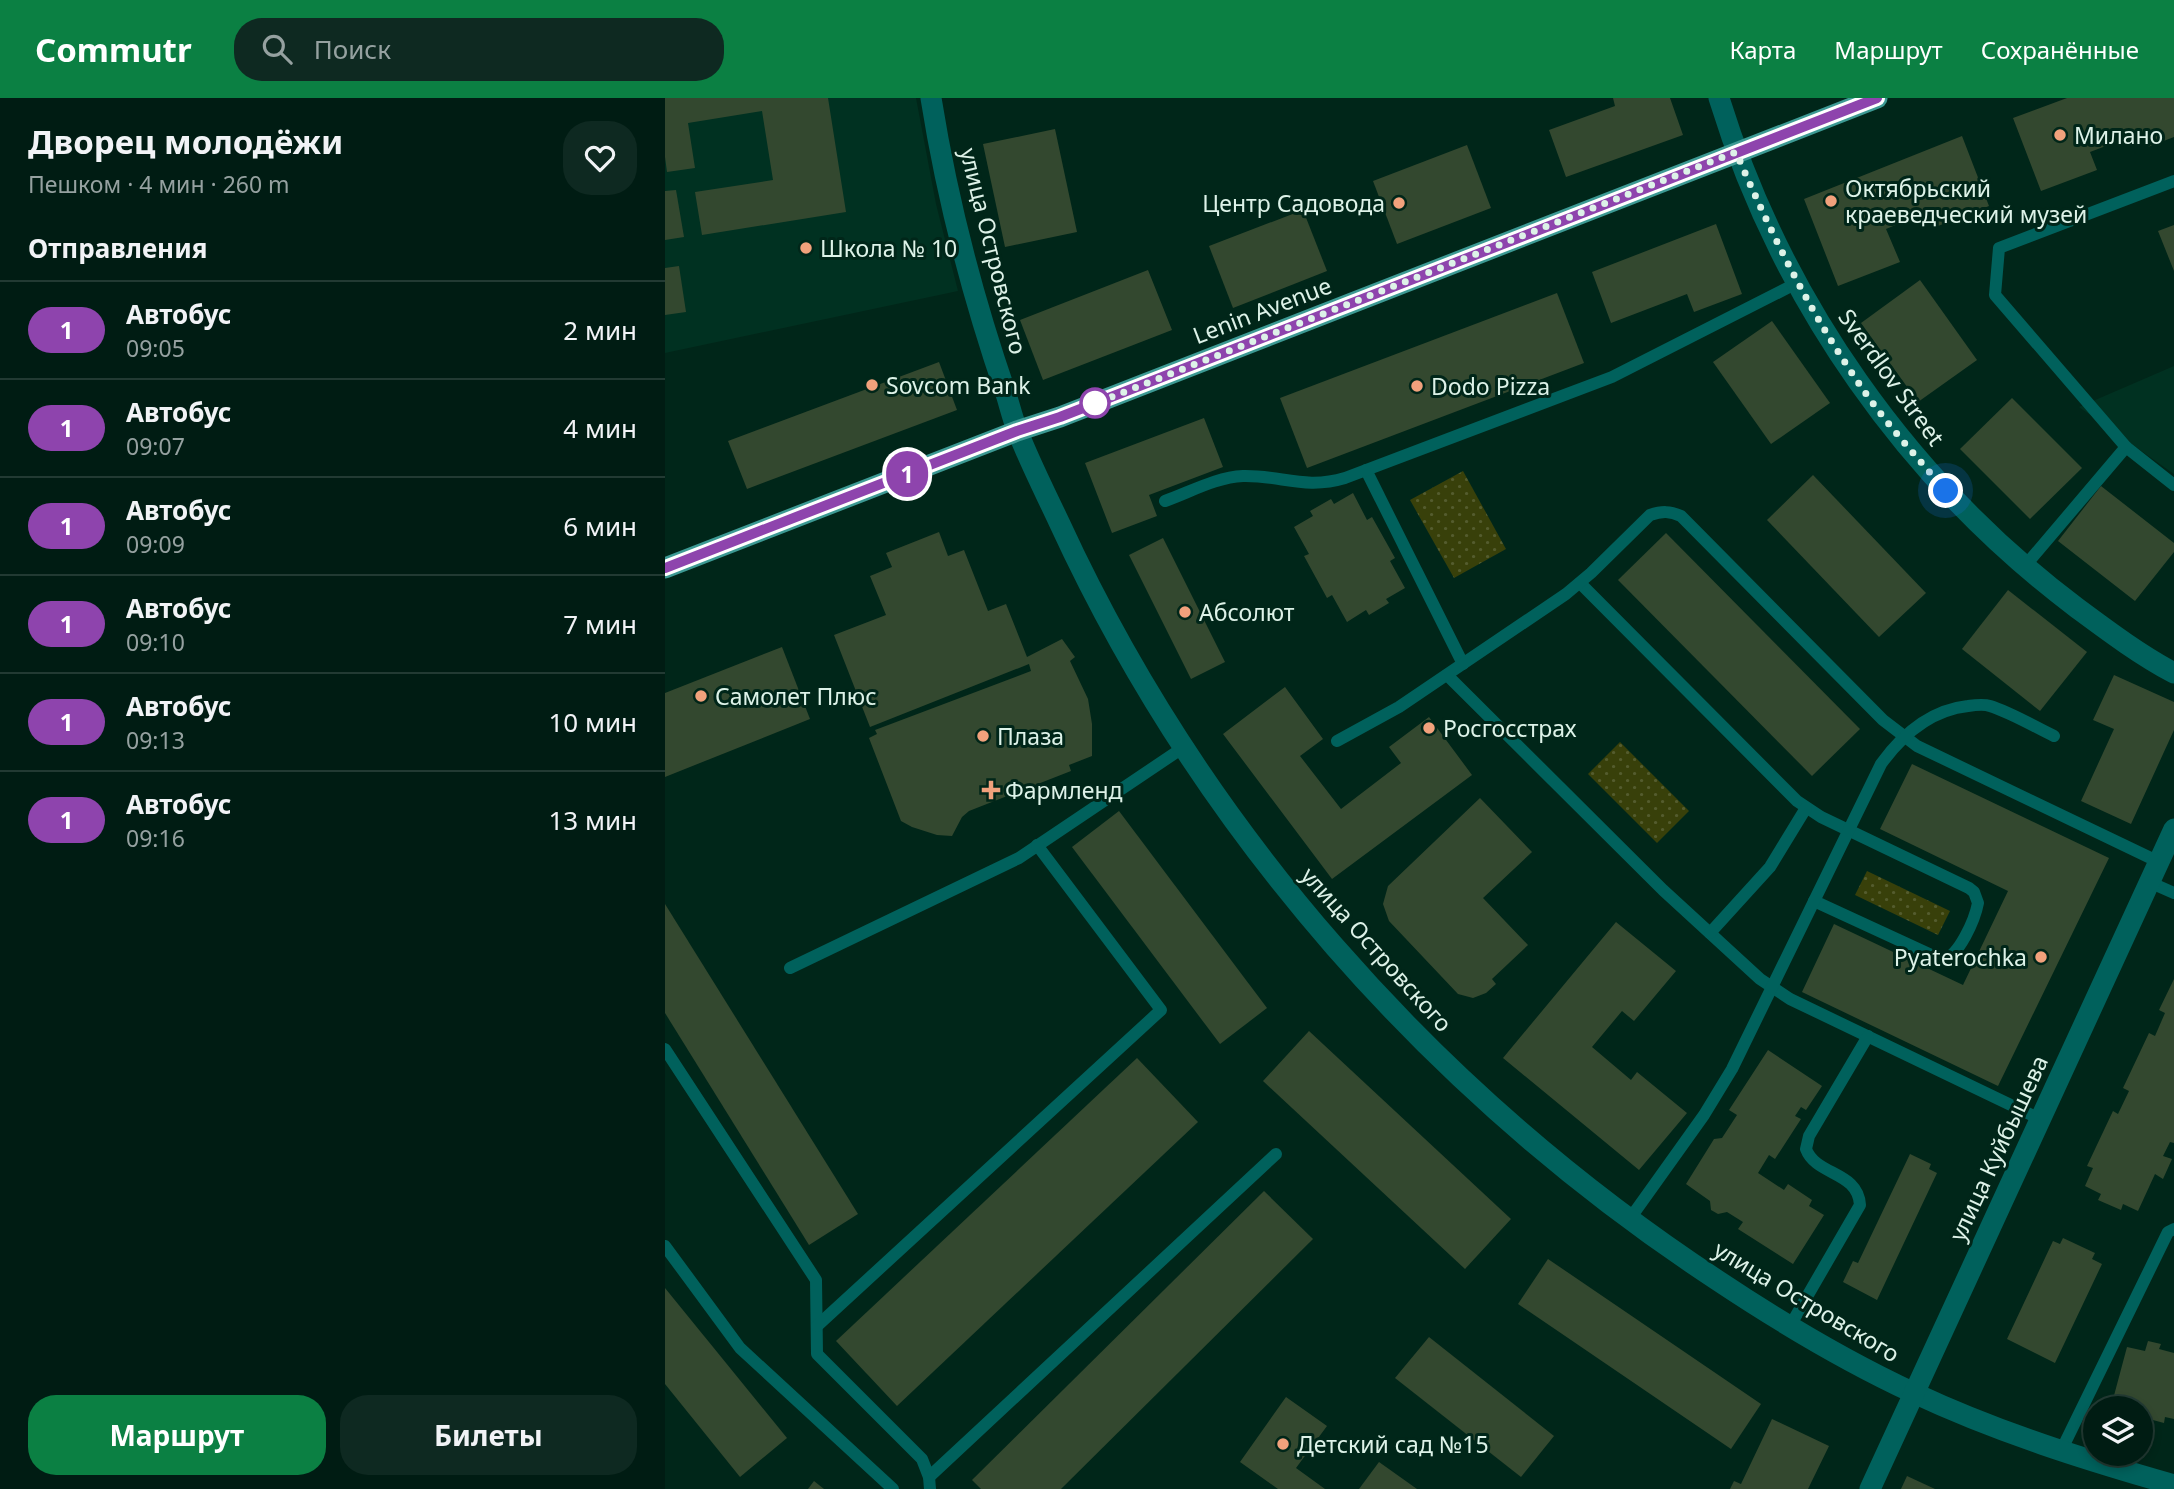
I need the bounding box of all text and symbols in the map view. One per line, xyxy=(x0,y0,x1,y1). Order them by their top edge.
search box xyxy=(234,18,724,81)
text: Commutr xyxy=(35,27,192,72)
icon: search xyxy=(258,30,296,68)
text: Поиск xyxy=(314,31,391,67)
text: Карта xyxy=(1729,33,1796,66)
text: Маршрут xyxy=(1834,33,1943,66)
text: Сохранённые xyxy=(1981,33,2139,66)
text: Дворец молодёжи xyxy=(28,119,343,164)
place label: Милано xyxy=(2074,119,2163,151)
button: heart xyxy=(563,121,637,195)
marker: Милано xyxy=(2052,127,2068,143)
street label: улица Островского xyxy=(953,144,1035,358)
text: Пешком · 4 мин · 260 m xyxy=(28,168,290,200)
place label: Октябрьский краеведческий музей xyxy=(1845,172,2087,230)
place label: Центр Садовода xyxy=(1202,187,1385,219)
marker: Октябрьский краеведческий музей xyxy=(1823,193,1839,209)
marker: Центр Садовода xyxy=(1391,195,1407,211)
text: Отправления xyxy=(28,230,207,266)
place label: Школа № 10 xyxy=(820,232,957,264)
marker: Школа № 10 xyxy=(798,240,814,256)
street label: Lenin Avenue xyxy=(1188,269,1336,351)
text: Автобус xyxy=(126,296,231,332)
street label: Sverdlov Street xyxy=(1832,302,1952,452)
text: 2 мин xyxy=(563,312,637,348)
text: 1 xyxy=(60,313,73,346)
text: 09:05 xyxy=(126,332,185,364)
place label: Sovcom Bank xyxy=(886,369,1031,401)
place label: Dodo Pizza xyxy=(1431,370,1550,402)
marker: Sovcom Bank xyxy=(864,377,880,393)
marker: Dodo Pizza xyxy=(1409,378,1425,394)
unlabelled marker xyxy=(1080,388,1110,418)
text: Автобус xyxy=(126,394,231,430)
text: 4 мин xyxy=(563,410,637,446)
text: 1 xyxy=(60,411,73,444)
text: 09:07 xyxy=(126,430,185,462)
line badge: 1 xyxy=(884,451,930,497)
text: 1 xyxy=(900,457,914,490)
your location xyxy=(1928,473,1963,508)
text: Автобус xyxy=(126,492,231,528)
text: 6 мин xyxy=(563,508,637,544)
text: 1 xyxy=(60,509,73,542)
text: 09:09 xyxy=(126,528,185,560)
text: Автобус xyxy=(126,590,231,626)
place label: Абсолют xyxy=(1199,596,1295,628)
marker: Абсолют xyxy=(1177,604,1193,620)
text: 7 мин xyxy=(563,606,637,642)
text: 1 xyxy=(60,607,73,640)
text: 09:10 xyxy=(126,626,185,658)
place label: Самолет Плюс xyxy=(715,680,877,712)
text: Автобус xyxy=(126,688,231,724)
marker: Самолет Плюс xyxy=(693,688,709,704)
text: 10 мин xyxy=(548,704,637,740)
text: 1 xyxy=(60,705,73,738)
place label: Росгосстрах xyxy=(1443,712,1577,744)
place label: Плаза xyxy=(997,720,1064,752)
marker: Росгосстрах xyxy=(1421,720,1437,736)
text: 09:13 xyxy=(126,724,185,756)
marker: Плаза xyxy=(975,728,991,744)
place label: Фармленд xyxy=(1005,774,1123,806)
marker: Фармленд xyxy=(983,782,999,798)
text: Автобус xyxy=(126,786,231,822)
text: 13 мин xyxy=(548,802,637,838)
text: 1 xyxy=(60,803,73,836)
text: 09:16 xyxy=(126,822,185,854)
street label: улица Островского xyxy=(1294,860,1460,1038)
place label: Pyaterochka xyxy=(1894,941,2027,973)
marker: Pyaterochka xyxy=(2033,949,2049,965)
street label: улица Куйбышева xyxy=(1941,1050,2055,1246)
street label: улица Островского xyxy=(1708,1233,1906,1369)
button: Маршрут xyxy=(28,1395,326,1475)
button: Билеты xyxy=(340,1395,637,1475)
map controls xyxy=(2083,1396,2153,1466)
button: layers xyxy=(2083,1396,2153,1466)
place label: Детский сад №15 xyxy=(1297,1428,1489,1460)
marker: Детский сад №15 xyxy=(1275,1436,1291,1452)

